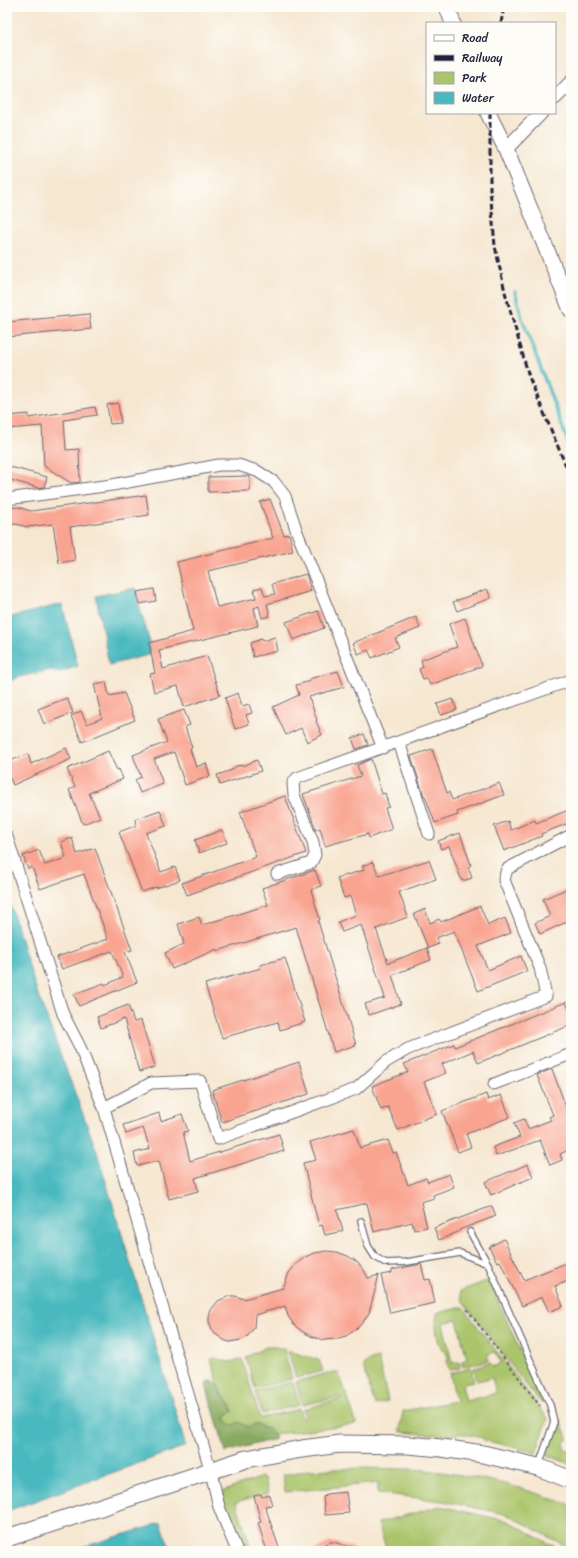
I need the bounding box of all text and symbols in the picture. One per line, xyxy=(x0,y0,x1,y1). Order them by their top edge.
legend xyxy=(426,22,556,114)
text: Road xyxy=(462,27,489,49)
text: Railway xyxy=(462,47,503,69)
text: Park xyxy=(462,67,487,89)
text: Water xyxy=(462,87,495,109)

